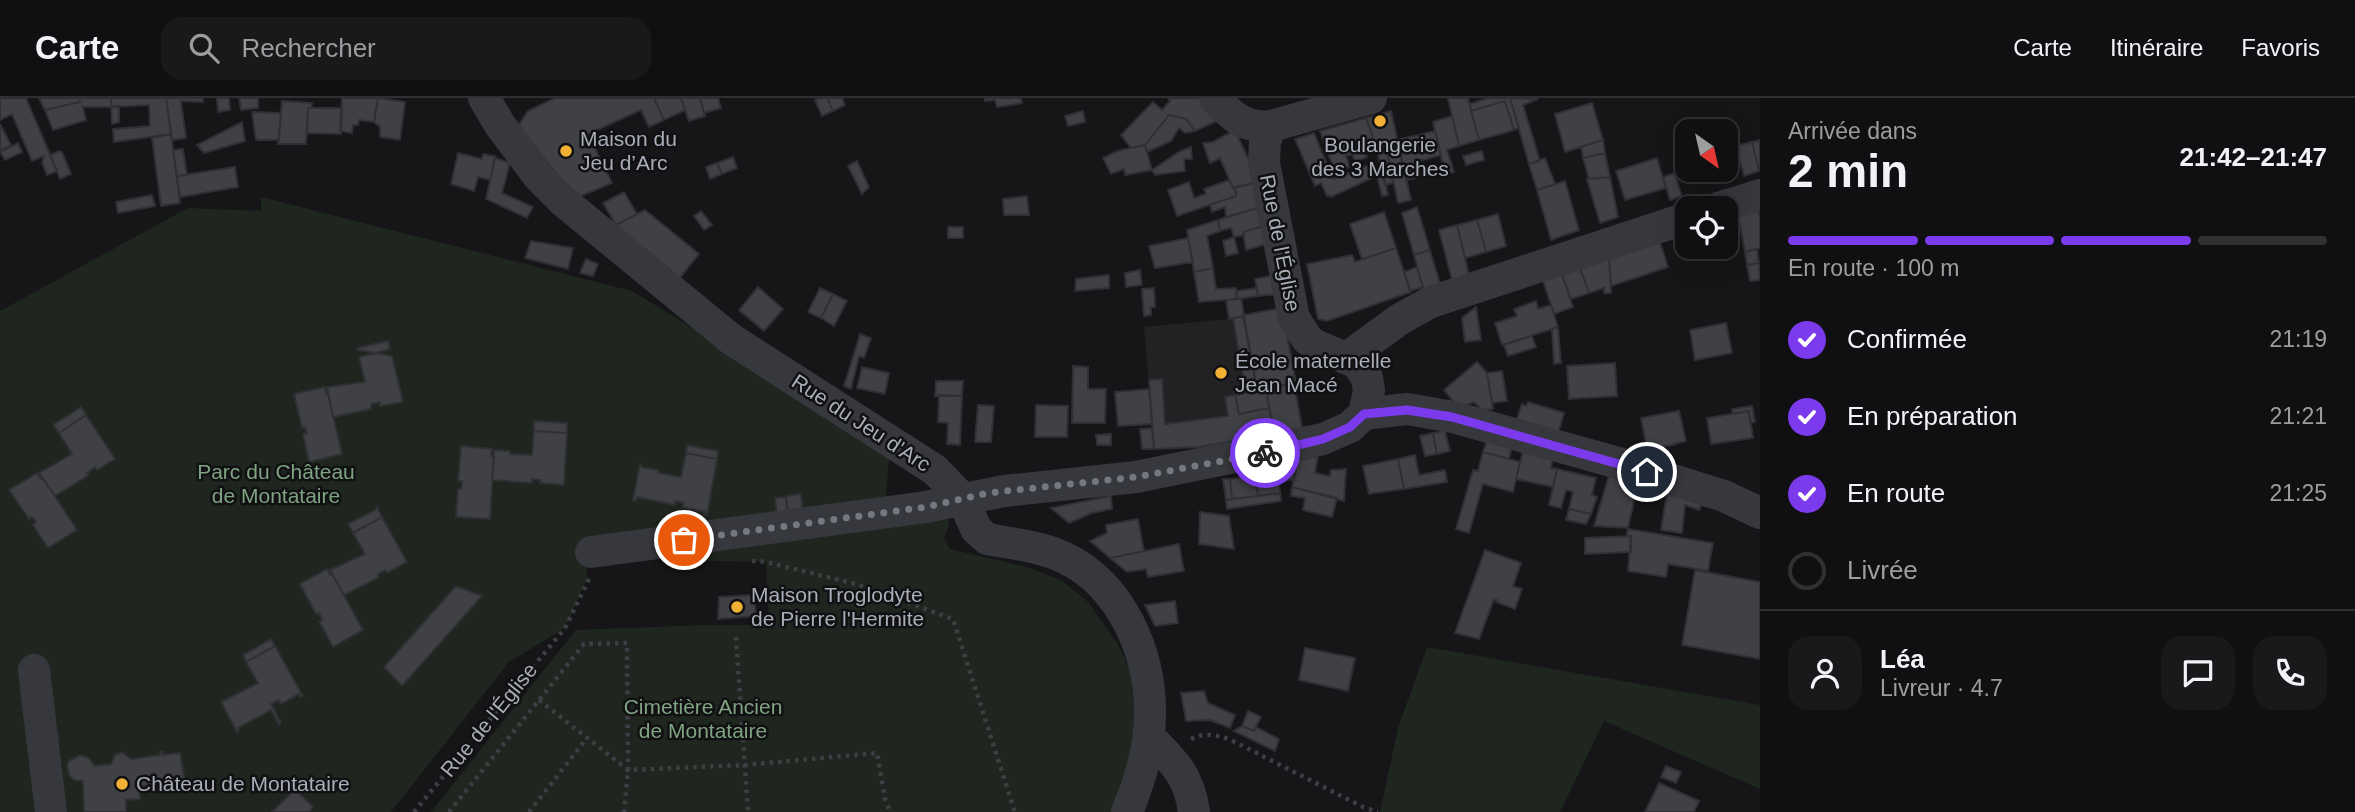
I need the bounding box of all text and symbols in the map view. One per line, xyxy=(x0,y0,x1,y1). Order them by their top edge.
search box xyxy=(161,17,651,80)
text: Carte xyxy=(35,29,119,66)
icon: search xyxy=(185,29,223,67)
text: Rechercher xyxy=(241,33,376,63)
text: Carte xyxy=(2013,34,2072,61)
text: Itinéraire xyxy=(2110,34,2203,61)
text: Favoris xyxy=(2241,34,2320,61)
marker: Boulangerie des 3 Marches xyxy=(1372,113,1388,129)
text: Arrivée dans xyxy=(1788,118,1917,144)
north arrow xyxy=(1675,119,1738,182)
map controls xyxy=(1675,119,1738,259)
place label: Maison du Jeu d’Arc xyxy=(580,127,677,174)
place label: Boulangerie des 3 Marches xyxy=(1311,133,1449,180)
text: 21:42–21:47 xyxy=(2180,142,2327,172)
marker: Maison du Jeu d’Arc xyxy=(558,143,574,159)
text: 2 min xyxy=(1788,145,1908,197)
street label: Rue de l'Église xyxy=(1256,172,1305,314)
button: locate xyxy=(1675,196,1738,259)
text: En route · 100 m xyxy=(1788,255,1959,281)
icon: check xyxy=(1788,321,1826,359)
text: Confirmée xyxy=(1847,324,1967,354)
text: 21:19 xyxy=(2269,326,2327,352)
place label: École maternelle Jean Macé xyxy=(1235,349,1391,396)
marker: École maternelle Jean Macé xyxy=(1213,365,1229,381)
street label: Rue du Jeu d'Arc xyxy=(788,369,935,476)
icon: check xyxy=(1788,398,1826,436)
text: En préparation xyxy=(1847,401,2018,431)
text: 21:21 xyxy=(2269,403,2327,429)
courier xyxy=(1230,418,1300,488)
icon: bike xyxy=(1246,434,1284,472)
pin xyxy=(1617,442,1677,502)
icon: home xyxy=(1628,453,1666,491)
park label: Parc du Château de Montataire xyxy=(197,460,355,507)
icon: check xyxy=(1788,475,1826,513)
text: En route xyxy=(1847,478,1945,508)
text: 21:25 xyxy=(2269,480,2327,506)
pin xyxy=(654,510,714,570)
icon: bag xyxy=(665,521,703,559)
text: Livrée xyxy=(1847,555,1918,585)
place label: Maison Troglodyte de Pierre l'Hermite xyxy=(751,583,924,630)
marker: Maison Troglodyte de Pierre l'Hermite xyxy=(729,599,745,615)
button: person xyxy=(1788,636,1862,710)
button: chat xyxy=(2161,636,2235,710)
button: phone xyxy=(2253,636,2327,710)
text: Léa xyxy=(1880,644,1925,674)
street label: Rue de l'Église xyxy=(436,658,541,781)
text: Livreur · 4.7 xyxy=(1880,675,2003,701)
park label: Cimetière Ancien de Montataire xyxy=(624,695,782,742)
place label: Château de Montataire xyxy=(136,772,350,795)
marker: Château de Montataire xyxy=(114,776,130,792)

